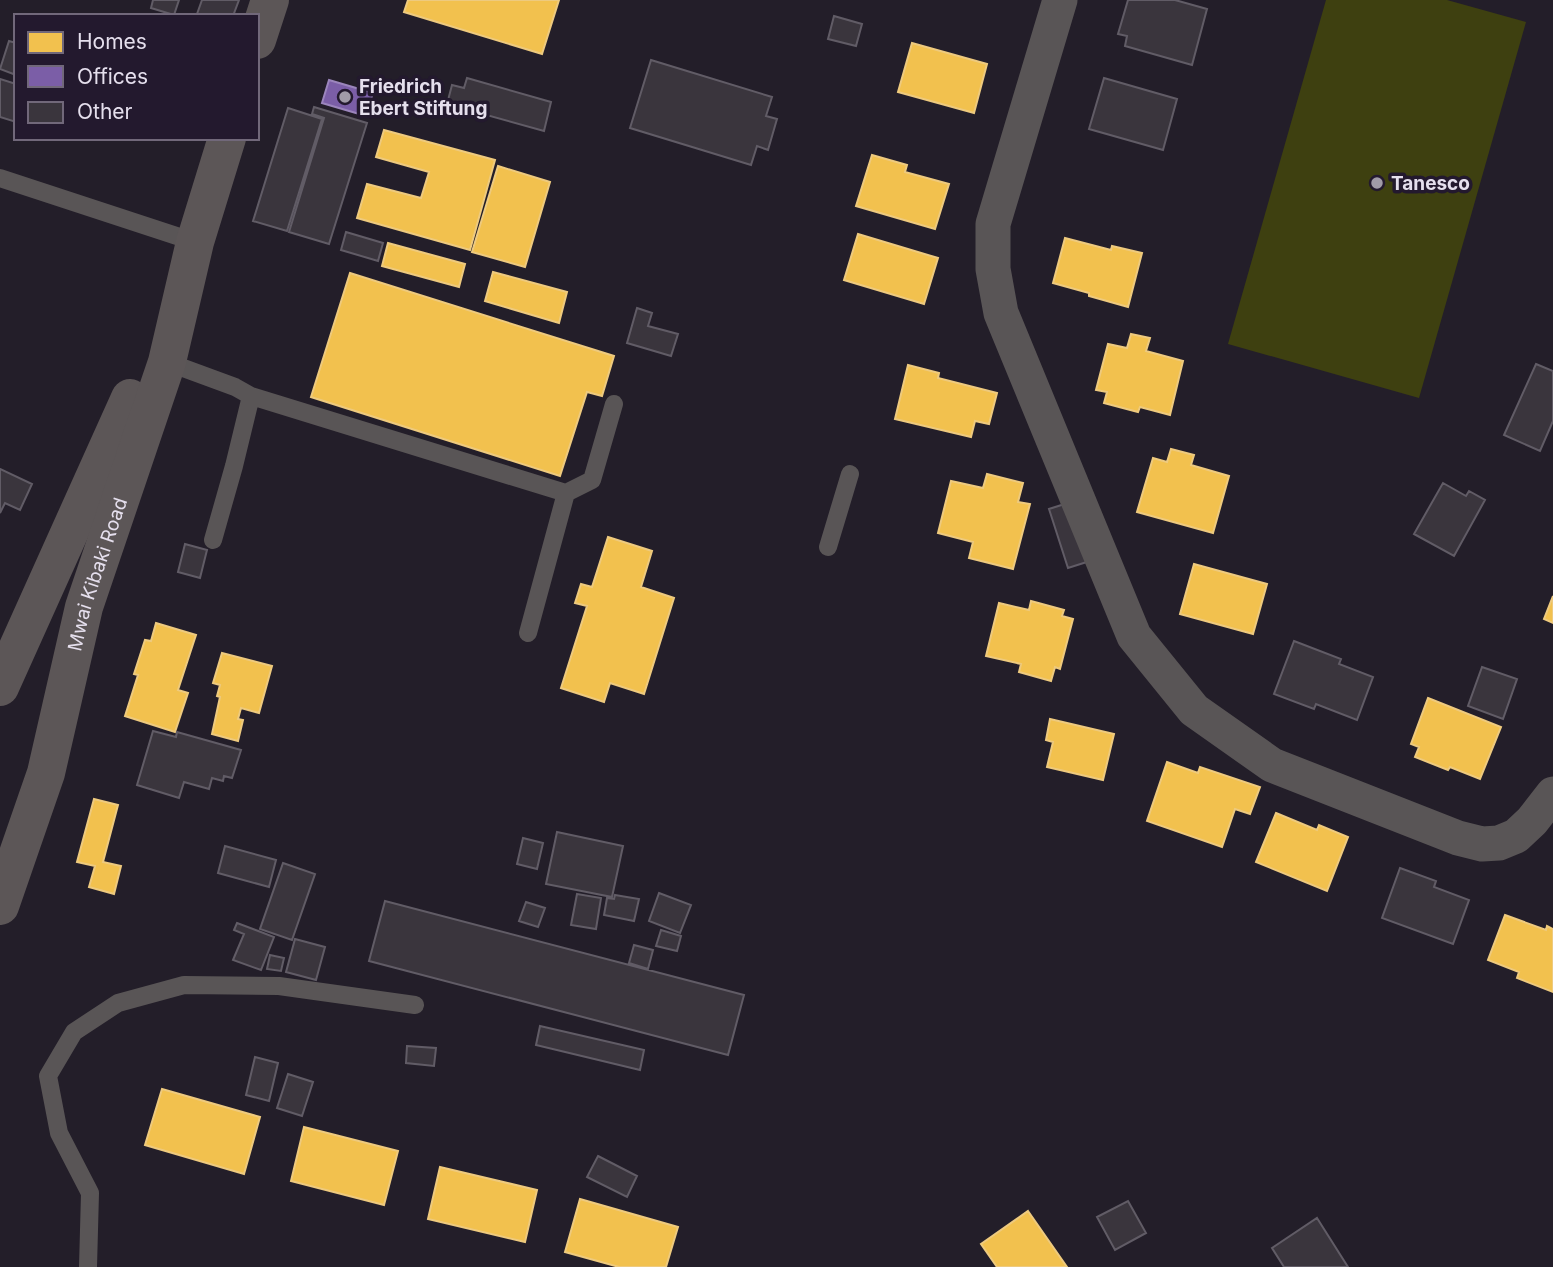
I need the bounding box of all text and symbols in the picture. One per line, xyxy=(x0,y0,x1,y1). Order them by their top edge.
legend xyxy=(14,14,259,140)
text: Homes xyxy=(77,29,147,54)
text: Offices xyxy=(77,64,148,89)
place label: Friedrich Ebert Stiftung xyxy=(359,75,487,120)
marker: Friedrich Ebert Stiftung xyxy=(337,89,353,105)
text: Other xyxy=(77,99,133,124)
place label: Tanesco xyxy=(1391,172,1470,195)
marker: Tanesco xyxy=(1369,175,1385,191)
street label: Mwai Kibaki Road xyxy=(63,495,132,653)

